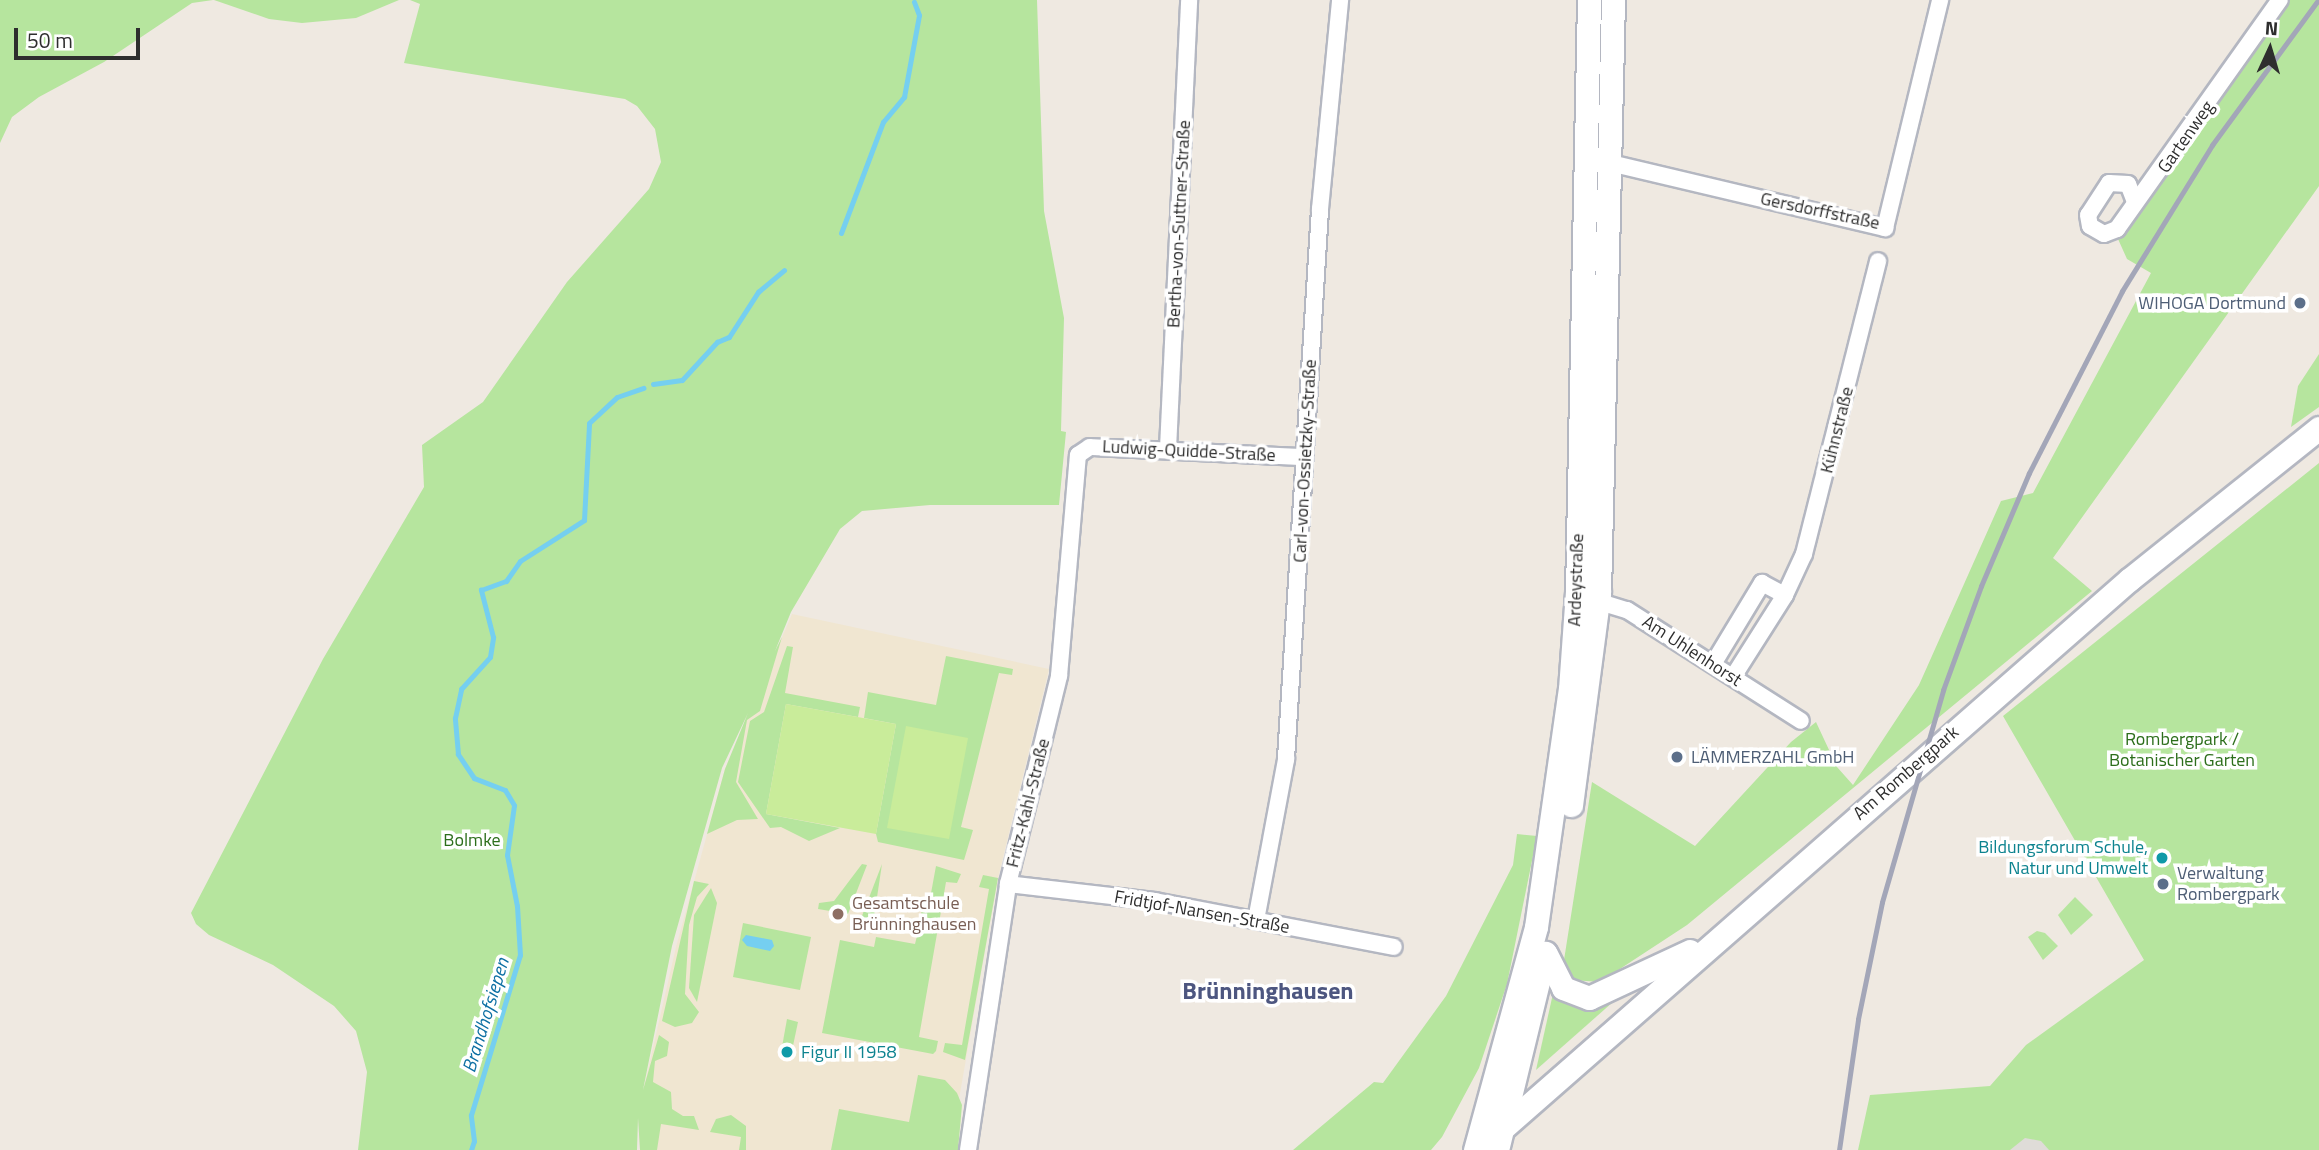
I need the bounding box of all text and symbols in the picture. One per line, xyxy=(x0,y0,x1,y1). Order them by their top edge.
text: N xyxy=(2264,13,2279,42)
scale bar xyxy=(18,14,144,58)
north arrow xyxy=(2235,14,2305,84)
text: 50 m xyxy=(27,24,73,56)
street label: Gartenweg xyxy=(2153,97,2219,177)
street label: Bertha-von-Suttner-Straße xyxy=(1163,119,1195,329)
street label: Gersdorffstraße xyxy=(1758,188,1882,234)
place label: WIHOGA Dortmund xyxy=(2138,292,2286,314)
marker: WIHOGA Dortmund xyxy=(2292,295,2308,311)
street label: Carl-von-Ossietzky-Straße xyxy=(1289,359,1321,563)
street label: Kühnstraße xyxy=(1816,385,1858,475)
street label: Ludwig-Quidde-Straße xyxy=(1102,436,1276,466)
street label: Ardeystraße xyxy=(1564,533,1588,627)
street label: Am Uhlenhorst xyxy=(1638,611,1746,691)
street label: Am Rombergpark xyxy=(1849,721,1963,825)
park label: Rombergpark / Botanischer Garten xyxy=(2109,729,2255,772)
street label: Fritz-Kahl-Straße xyxy=(1002,736,1054,870)
place label: LÄMMERZAHL GmbH xyxy=(1691,746,1854,768)
marker: LÄMMERZAHL GmbH xyxy=(1669,749,1685,765)
park label: Bolmke xyxy=(443,829,501,851)
place label: Bildungsforum Schule, Natur und Umwelt xyxy=(1978,837,2148,880)
marker: Bildungsforum Schule, Natur und Umwelt xyxy=(2154,850,2170,866)
place label: Verwaltung Rombergpark xyxy=(2177,863,2280,906)
marker: Verwaltung Rombergpark xyxy=(2155,876,2171,892)
street label: Fridtjof-Nansen-Straße xyxy=(1113,886,1291,938)
place label: Gesamtschule Brünninghausen xyxy=(852,893,976,936)
marker: Gesamtschule Brünninghausen xyxy=(830,906,846,922)
water label: Brandhofsiepen xyxy=(457,955,513,1075)
district label: Brünninghausen xyxy=(1182,977,1354,1005)
place label: Figur II 1958 xyxy=(801,1041,897,1063)
marker: Figur II 1958 xyxy=(779,1044,795,1060)

